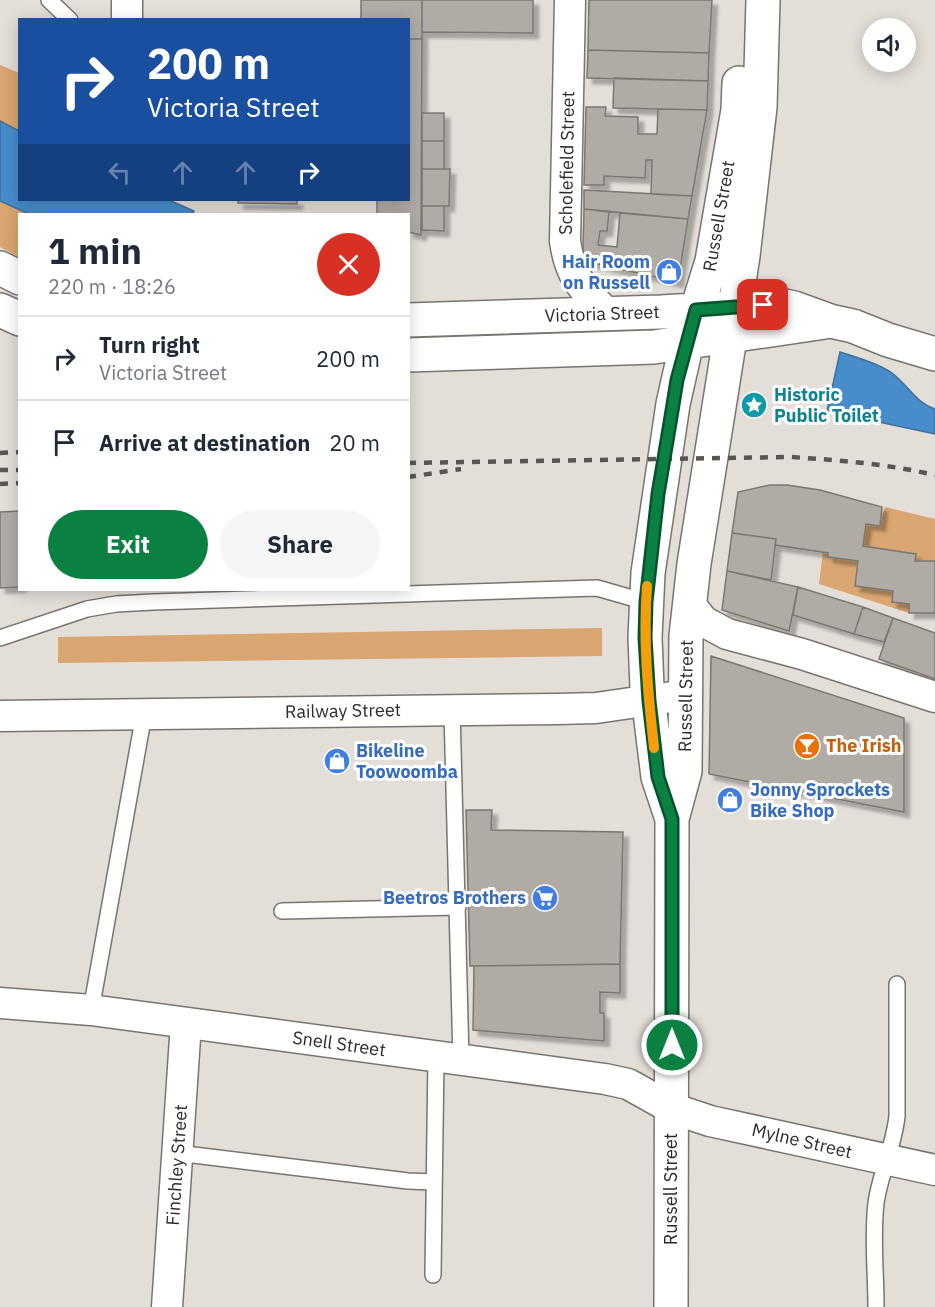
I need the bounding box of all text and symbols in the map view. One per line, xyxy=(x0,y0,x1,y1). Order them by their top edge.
map controls xyxy=(862,18,916,72)
button: sound xyxy=(862,18,916,72)
text: 200 m xyxy=(147,36,270,91)
icon: right xyxy=(48,42,126,120)
text: Victoria Street xyxy=(147,89,320,124)
street label: Scholefield Street xyxy=(554,91,579,235)
icon: left xyxy=(103,156,136,189)
icon: ahead xyxy=(166,156,199,189)
icon: ahead xyxy=(229,156,262,189)
icon: right xyxy=(292,156,325,189)
street label: Russell Street xyxy=(697,159,740,273)
text: 1 min xyxy=(48,227,142,274)
button: close xyxy=(317,233,380,296)
place label: Hair Room on Russell xyxy=(562,250,651,294)
shop icon: Hair Room on Russell xyxy=(654,257,684,287)
text: 220 m · 18:26 xyxy=(48,273,176,300)
pin xyxy=(737,279,788,330)
icon: arrive xyxy=(746,288,779,321)
street label: Victoria Street xyxy=(544,300,660,327)
text: Turn right xyxy=(99,330,200,359)
icon: right xyxy=(48,342,81,375)
text: 200 m xyxy=(316,344,380,373)
text: Victoria Street xyxy=(99,359,227,386)
place label: Historic Public Toilet xyxy=(774,383,879,427)
place icon: Historic Public Toilet xyxy=(739,390,769,420)
icon: arrive xyxy=(48,426,81,459)
text: Arrive at destination xyxy=(99,428,310,457)
text: 20 m xyxy=(329,428,380,457)
button: Exit xyxy=(48,510,208,579)
button: Share xyxy=(220,510,380,579)
street label: Russell Street xyxy=(673,640,698,752)
street label: Railway Street xyxy=(285,698,401,723)
bar icon: The Irish xyxy=(792,731,822,761)
place label: The Irish xyxy=(826,734,902,757)
place label: Bikeline Toowoomba xyxy=(356,739,458,783)
shop icon: Bikeline Toowoomba xyxy=(322,746,352,776)
place label: Jonny Sprockets Bike Shop xyxy=(750,778,890,822)
shop icon: Jonny Sprockets Bike Shop xyxy=(715,785,745,815)
supermarket icon: Beetros Brothers xyxy=(530,883,560,913)
place label: Beetros Brothers xyxy=(383,886,526,909)
position arrow xyxy=(640,1013,704,1077)
street label: Snell Street xyxy=(291,1026,387,1061)
street label: Finchley Street xyxy=(161,1104,192,1226)
street label: Mylne Street xyxy=(750,1118,855,1163)
street label: Russell Street xyxy=(659,1133,682,1245)

